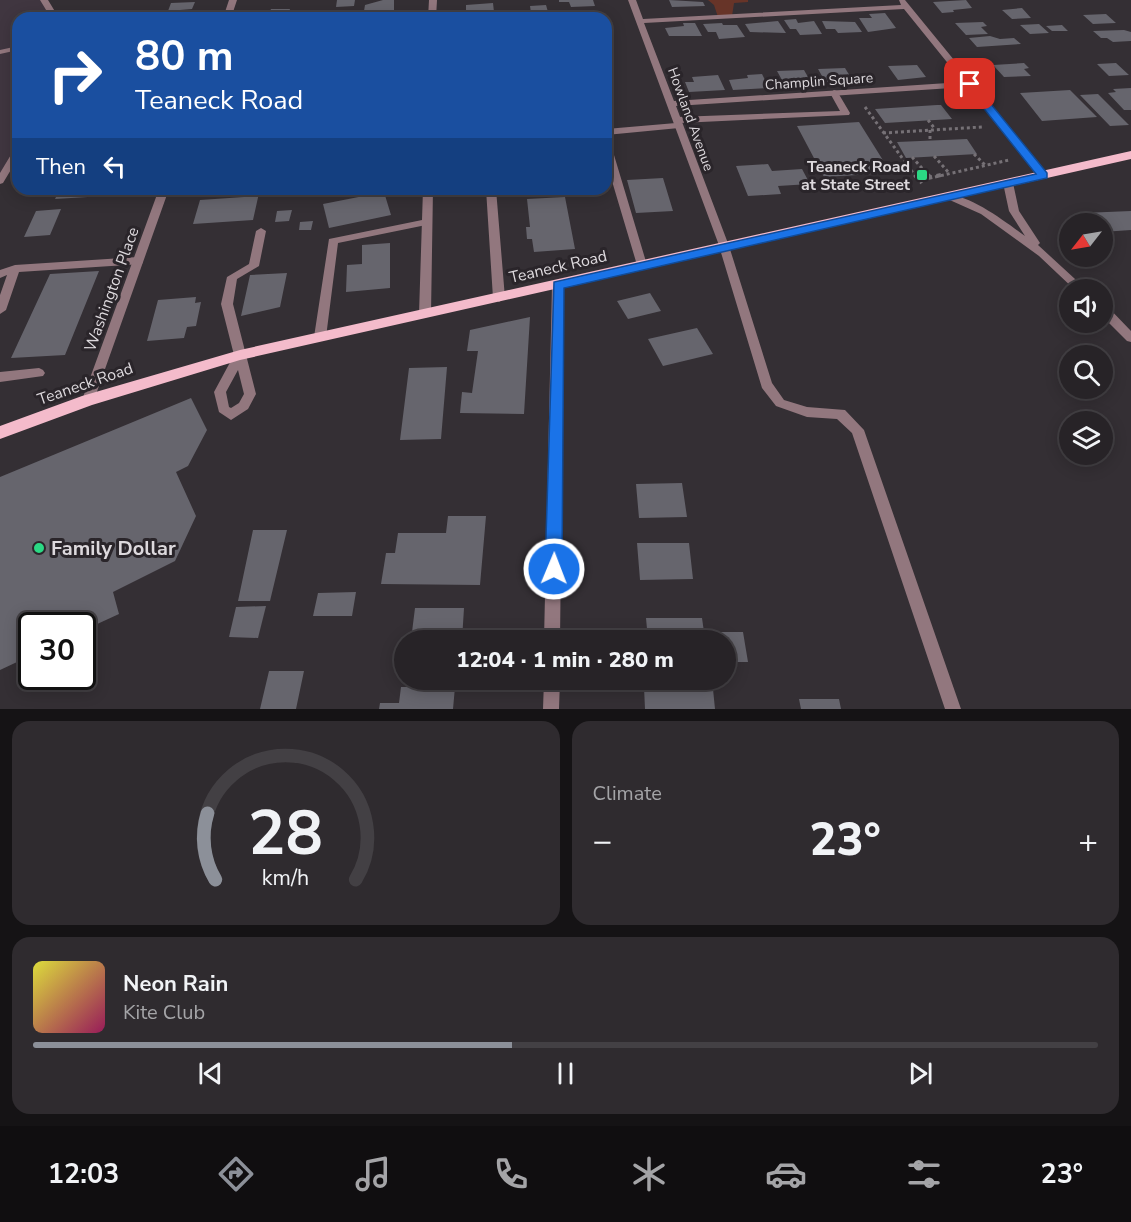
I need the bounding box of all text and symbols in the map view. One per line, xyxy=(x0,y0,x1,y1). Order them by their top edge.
text: 80 m xyxy=(135,28,234,85)
icon: right xyxy=(36,36,114,114)
pin xyxy=(944,58,995,109)
street label: Howland Avenue xyxy=(663,65,718,174)
icon: arrive xyxy=(953,67,986,100)
street label: Champlin Square xyxy=(764,68,874,95)
text: Teaneck Road xyxy=(135,82,303,119)
icon: left xyxy=(98,150,131,183)
text: Then xyxy=(36,152,86,182)
place label: Teaneck Road at State Street xyxy=(801,156,911,196)
marker: Teaneck Road at State Street xyxy=(915,168,929,182)
north arrow xyxy=(1059,213,1113,267)
map controls xyxy=(1059,213,1113,465)
street label: Washington Place xyxy=(79,224,145,355)
street label: Teaneck Road xyxy=(507,245,609,289)
button: sound xyxy=(1059,279,1113,333)
button: search xyxy=(1059,345,1113,399)
street label: Teaneck Road xyxy=(35,357,136,411)
button: layers xyxy=(1059,411,1113,465)
place label: Family Dollar xyxy=(51,535,176,562)
position arrow xyxy=(522,537,586,601)
marker: Family Dollar xyxy=(32,541,46,555)
speed limit sign: 30 xyxy=(18,612,96,690)
text: 12:04 · 1 min · 280 m xyxy=(456,645,674,675)
text: Climate xyxy=(593,780,662,807)
text: 28 xyxy=(248,791,323,876)
text: 23° xyxy=(810,810,881,871)
text: − xyxy=(593,819,612,864)
text: + xyxy=(1078,819,1098,864)
text: km/h xyxy=(262,863,309,893)
text: Neon Rain xyxy=(123,969,228,999)
text: Kite Club xyxy=(123,999,205,1026)
icon: previous xyxy=(194,1057,227,1090)
icon: pause xyxy=(549,1057,582,1090)
icon: next xyxy=(904,1057,937,1090)
icon: directions xyxy=(215,1153,257,1195)
icon: music xyxy=(352,1153,394,1195)
icon: phone xyxy=(490,1153,532,1195)
icon: climate xyxy=(628,1153,670,1195)
icon: car xyxy=(765,1153,807,1195)
icon: filters xyxy=(903,1153,945,1195)
text: 12:03 xyxy=(48,1156,119,1193)
text: 23° xyxy=(1040,1156,1083,1193)

